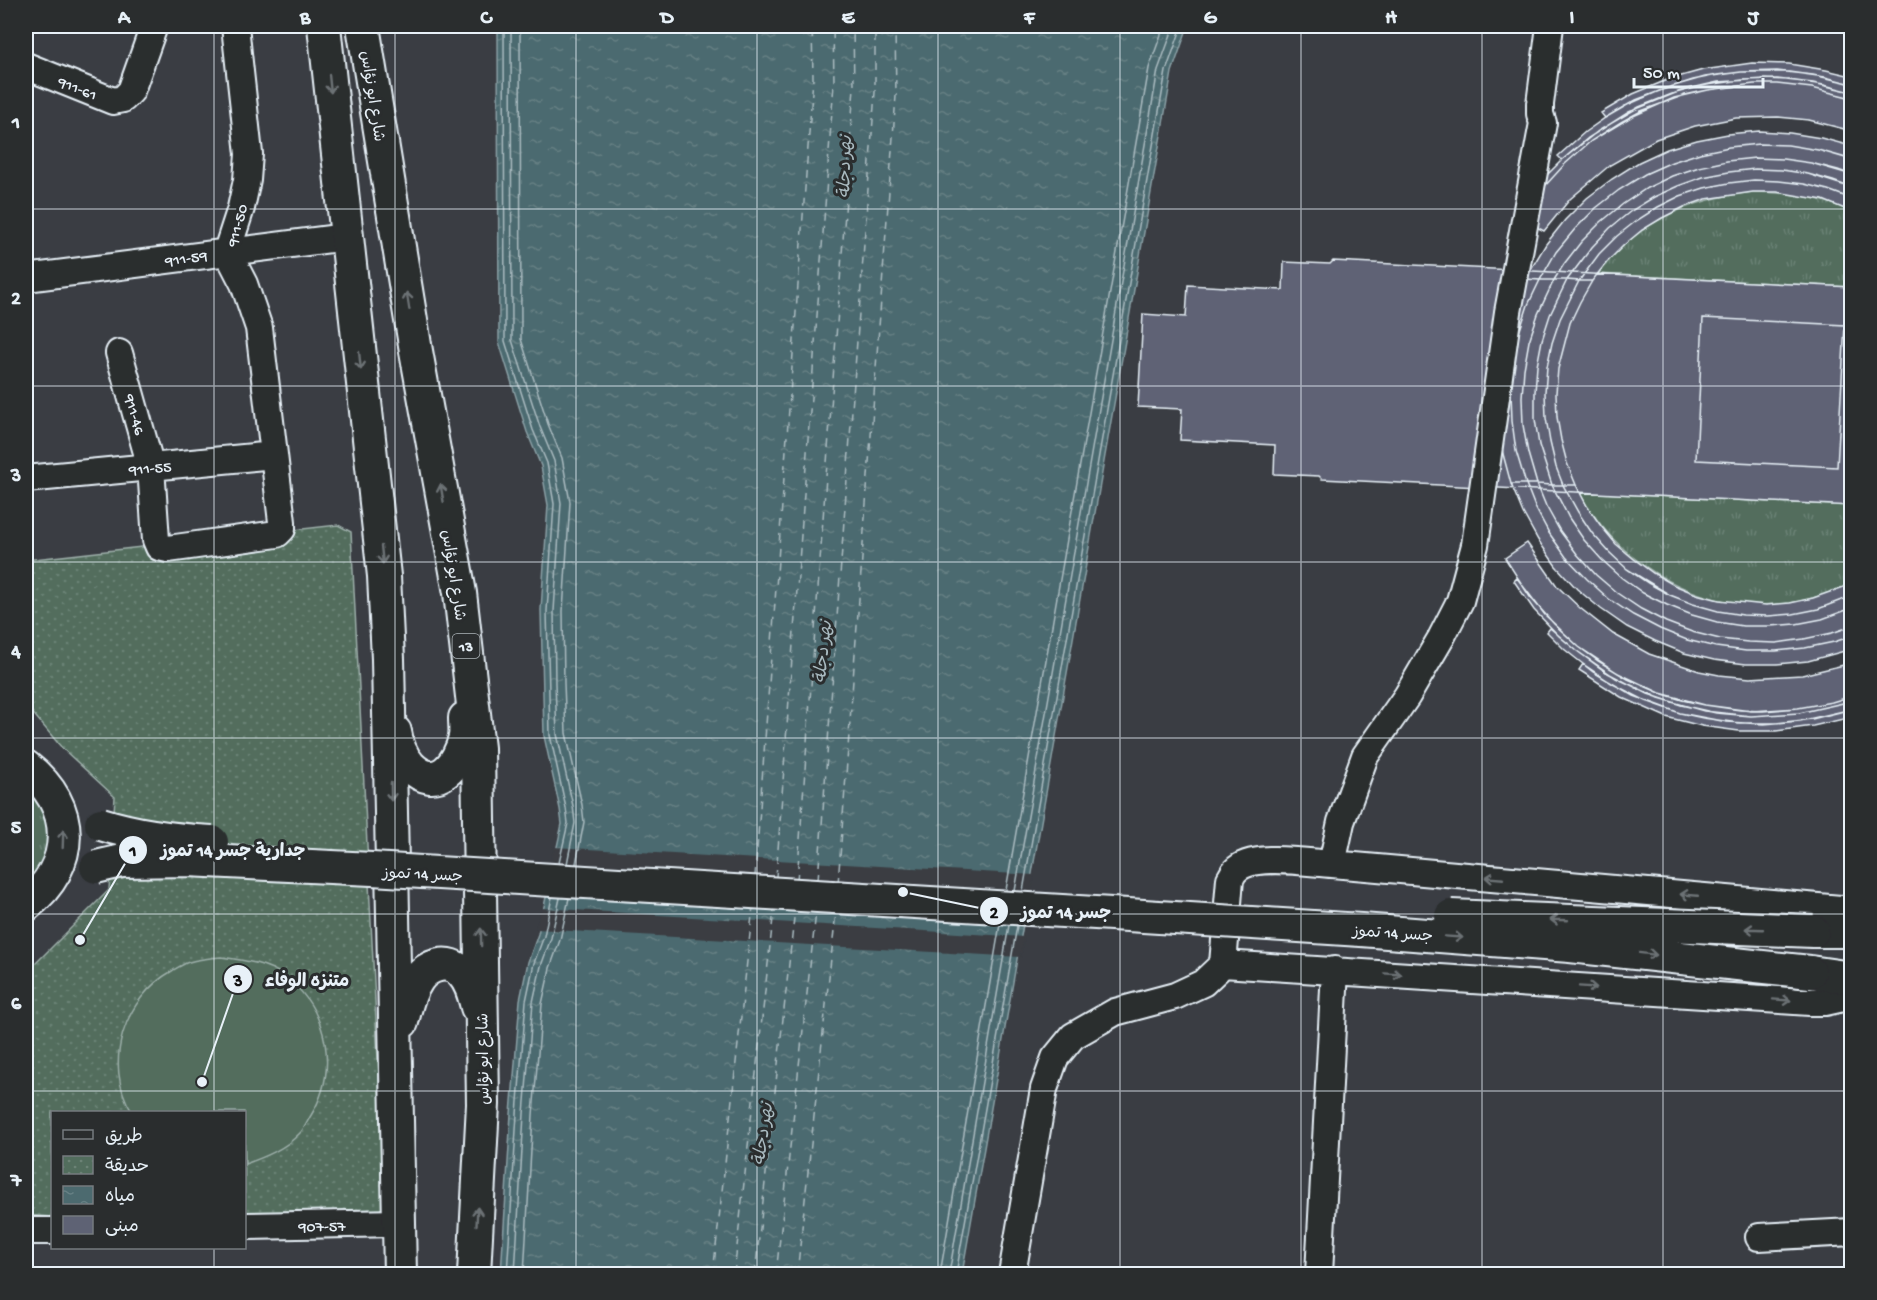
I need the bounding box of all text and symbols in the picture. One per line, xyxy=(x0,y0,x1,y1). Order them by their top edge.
text: A xyxy=(117,8,132,31)
text: B xyxy=(299,8,311,31)
text: C xyxy=(480,8,494,31)
text: D xyxy=(658,8,674,31)
text: E xyxy=(842,8,856,31)
text: F xyxy=(1023,8,1036,31)
text: G xyxy=(1204,8,1218,31)
text: H xyxy=(1385,8,1397,31)
text: I xyxy=(1570,8,1575,31)
text: J xyxy=(1747,8,1760,31)
street label: شارع ابو نؤاس xyxy=(354,50,387,143)
scale bar xyxy=(1634,51,1763,89)
text: 50 m xyxy=(1643,64,1680,85)
street label: 911-61 xyxy=(53,73,99,107)
one-way arrow xyxy=(325,73,336,93)
text: 1 xyxy=(11,113,20,136)
water label: نهر دجلة xyxy=(835,133,858,199)
street label: 911-50 xyxy=(224,202,254,250)
street label: 911-59 xyxy=(163,248,209,273)
text: 2 xyxy=(11,289,21,312)
one-way arrow xyxy=(402,292,413,311)
one-way arrow xyxy=(355,351,366,371)
street label: 911-46 xyxy=(117,391,148,438)
street label: 911-55 xyxy=(127,459,172,482)
text: 3 xyxy=(10,466,21,489)
one-way arrow xyxy=(436,484,447,503)
street label: شارع ابو نؤاس xyxy=(435,529,468,622)
one-way arrow xyxy=(377,544,388,564)
water label: نهر دجلة xyxy=(811,618,838,685)
road number: 13 xyxy=(452,634,480,658)
text: 4 xyxy=(10,642,21,665)
one-way arrow xyxy=(385,781,397,801)
text: 5 xyxy=(11,818,22,841)
one-way arrow xyxy=(58,830,69,850)
callout: جدارية جسر 14 تموز xyxy=(118,832,317,868)
text: جدارية جسر 14 تموز xyxy=(159,841,305,863)
text: 1 xyxy=(128,842,137,863)
street label: جسر 14 تموز xyxy=(380,865,463,888)
one-way arrow xyxy=(1485,873,1505,884)
one-way arrow xyxy=(1679,889,1699,900)
callout: جسر 14 تموز xyxy=(979,893,1123,929)
text: 2 xyxy=(990,904,999,925)
text: جسر 14 تموز xyxy=(1019,904,1111,925)
one-way arrow xyxy=(1550,915,1570,926)
street label: جسر 14 تموز xyxy=(1350,923,1434,948)
one-way arrow xyxy=(1745,923,1765,934)
one-way arrow xyxy=(475,928,487,948)
one-way arrow xyxy=(1443,931,1463,942)
one-way arrow xyxy=(1638,949,1658,960)
callout: متنزه الوفاء xyxy=(223,961,361,997)
one-way arrow xyxy=(1383,969,1403,980)
text: متنزه الوفاء xyxy=(265,970,349,993)
text: 3 xyxy=(232,972,243,993)
one-way arrow xyxy=(1577,982,1597,993)
text: 6 xyxy=(11,994,22,1017)
one-way arrow xyxy=(1772,995,1792,1006)
street label: شارع ابو نؤاس xyxy=(475,1013,496,1105)
water label: نهر دجلة xyxy=(750,1099,780,1167)
legend xyxy=(51,1111,246,1249)
text: طريق xyxy=(105,1127,143,1148)
text: حديقة xyxy=(105,1157,149,1178)
text: 7 xyxy=(10,1171,23,1194)
text: مياه xyxy=(105,1187,135,1208)
one-way arrow xyxy=(471,1207,482,1227)
text: مبنى xyxy=(105,1217,139,1238)
street label: 907-57 xyxy=(297,1219,346,1238)

